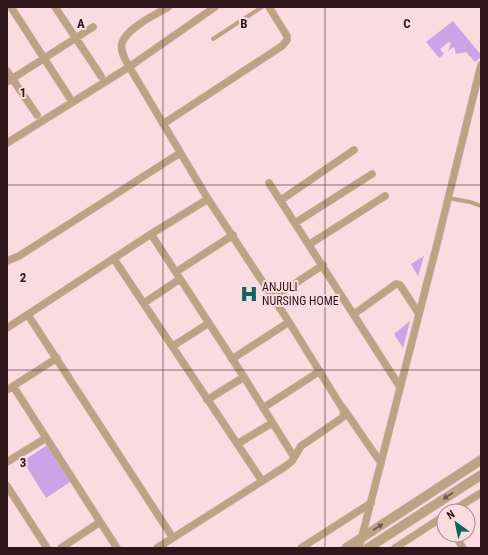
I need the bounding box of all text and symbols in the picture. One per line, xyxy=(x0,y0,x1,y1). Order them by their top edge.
text: A xyxy=(77,16,85,31)
text: B xyxy=(240,16,248,31)
text: C xyxy=(403,16,411,31)
text: 1 xyxy=(20,85,26,100)
text: 2 xyxy=(20,270,27,285)
place label: ANJULI NURSING HOME xyxy=(262,280,339,308)
hospital icon: ANJULI NURSING HOME xyxy=(239,284,259,304)
text: 3 xyxy=(20,455,26,470)
one-way arrow xyxy=(443,492,453,500)
north arrow xyxy=(436,503,476,543)
text: N xyxy=(444,508,457,522)
one-way arrow xyxy=(373,523,384,531)

